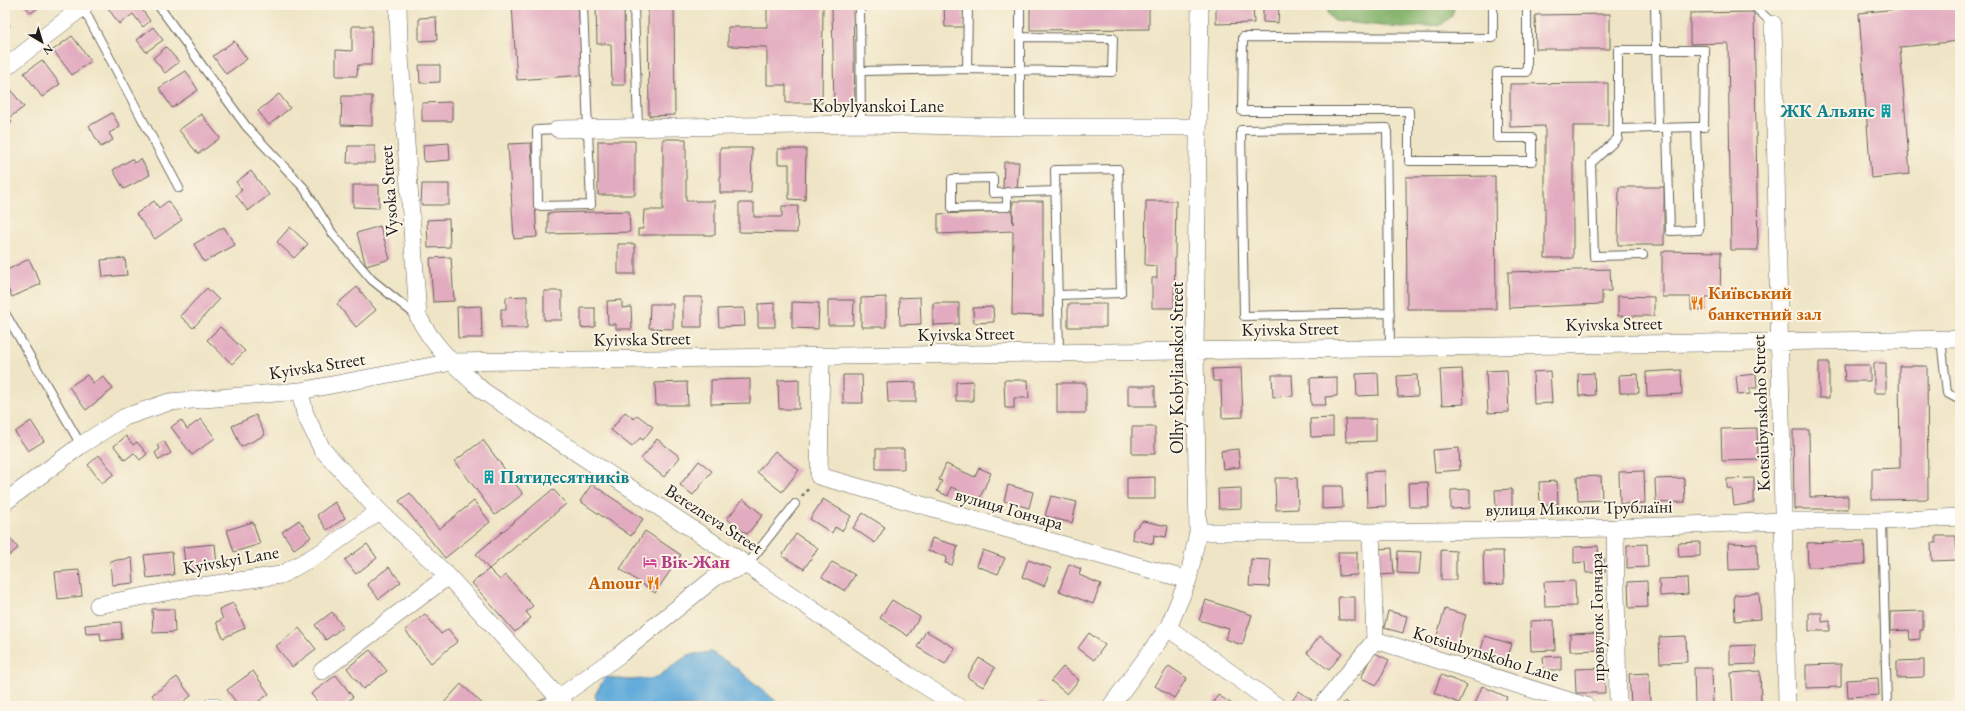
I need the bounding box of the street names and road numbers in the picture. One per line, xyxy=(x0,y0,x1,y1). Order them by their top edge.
street label: Kobylyanskoi Lane xyxy=(812,94,944,117)
street label: Vysoka Street xyxy=(374,144,403,237)
street label: Olhy Kobylianskoi Street xyxy=(1165,282,1188,454)
street label: Kyivska Street xyxy=(1565,311,1663,336)
street label: Kyivska Street xyxy=(1241,316,1339,341)
street label: Kyivska Street xyxy=(917,321,1015,346)
street label: Kyivska Street xyxy=(593,326,691,351)
street label: Kotsiubynskoho Street xyxy=(1746,334,1775,492)
street label: Kyivska Street xyxy=(267,347,367,384)
street label: Berezneva Street xyxy=(661,478,768,559)
street label: вулиця Гончара xyxy=(952,482,1067,535)
street label: вулиця Миколи Трублаїні xyxy=(1485,494,1673,521)
street label: Kyivskyi Lane xyxy=(181,540,281,579)
street label: провулок Гончара xyxy=(1584,551,1609,682)
street label: Kotsiubynskoho Lane xyxy=(1410,620,1562,687)

